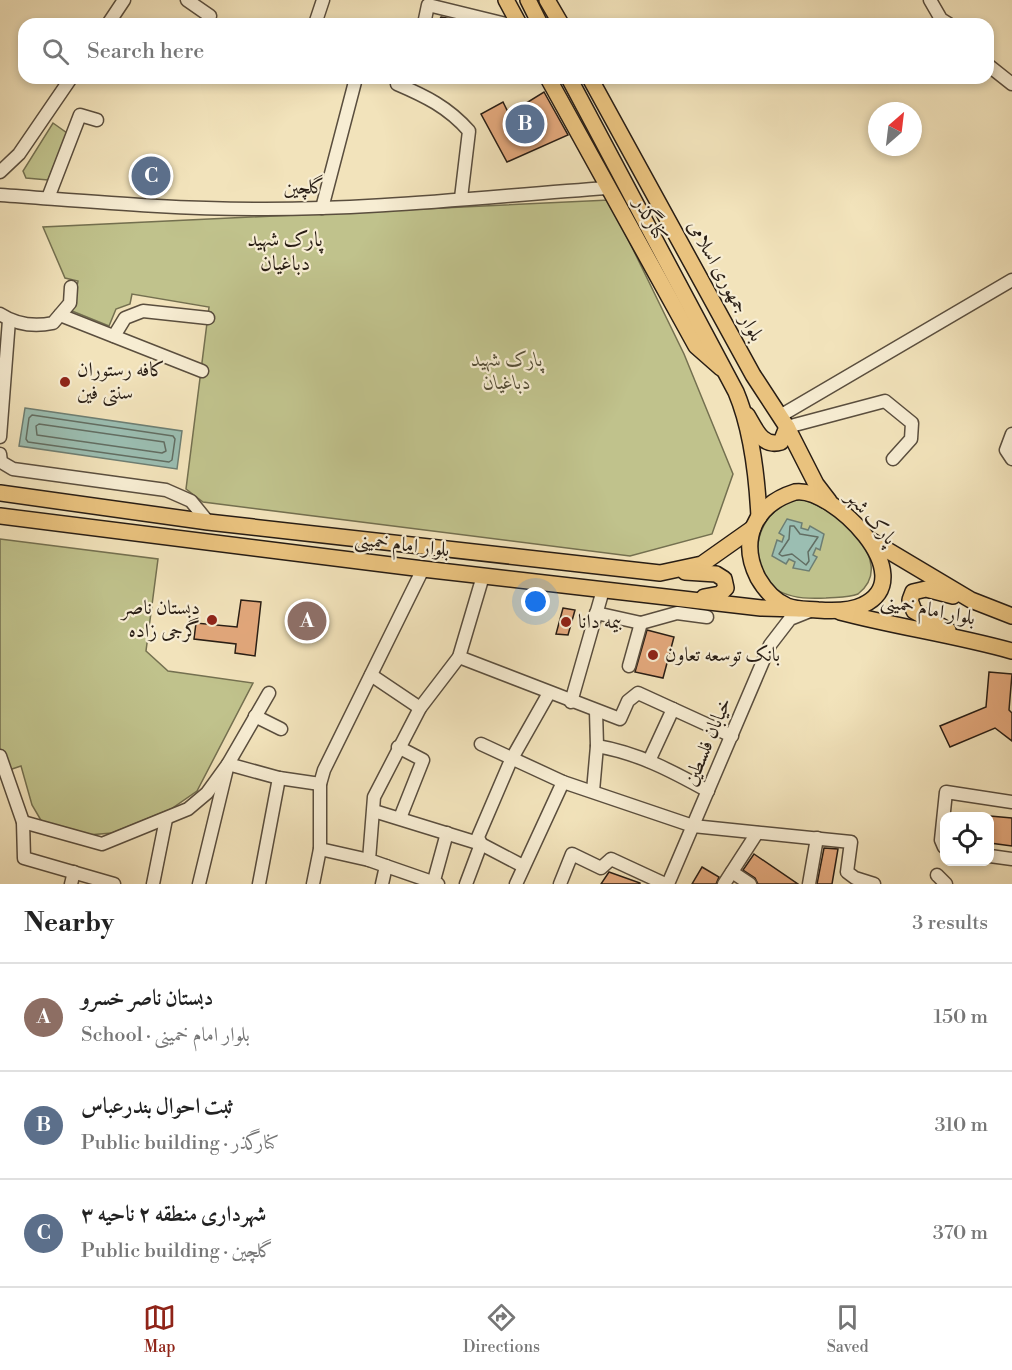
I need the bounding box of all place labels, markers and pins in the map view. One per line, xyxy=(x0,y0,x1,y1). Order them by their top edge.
pin: B xyxy=(506,102,544,146)
pin: C xyxy=(132,154,170,198)
place label: کافه رستوران سنتی فین xyxy=(77,358,165,407)
marker: کافه رستوران سنتی فین xyxy=(58,375,72,389)
place label: دبستان ناصر گرجی زاده xyxy=(120,596,200,644)
pin: A xyxy=(288,598,326,644)
place label: بیمه دانا xyxy=(578,610,623,635)
marker: دبستان ناصر گرجی زاده xyxy=(205,613,219,627)
marker: بیمه دانا xyxy=(559,615,573,629)
place label: بانک توسعه تعاون xyxy=(665,643,780,668)
marker: بانک توسعه تعاون xyxy=(646,648,660,662)

